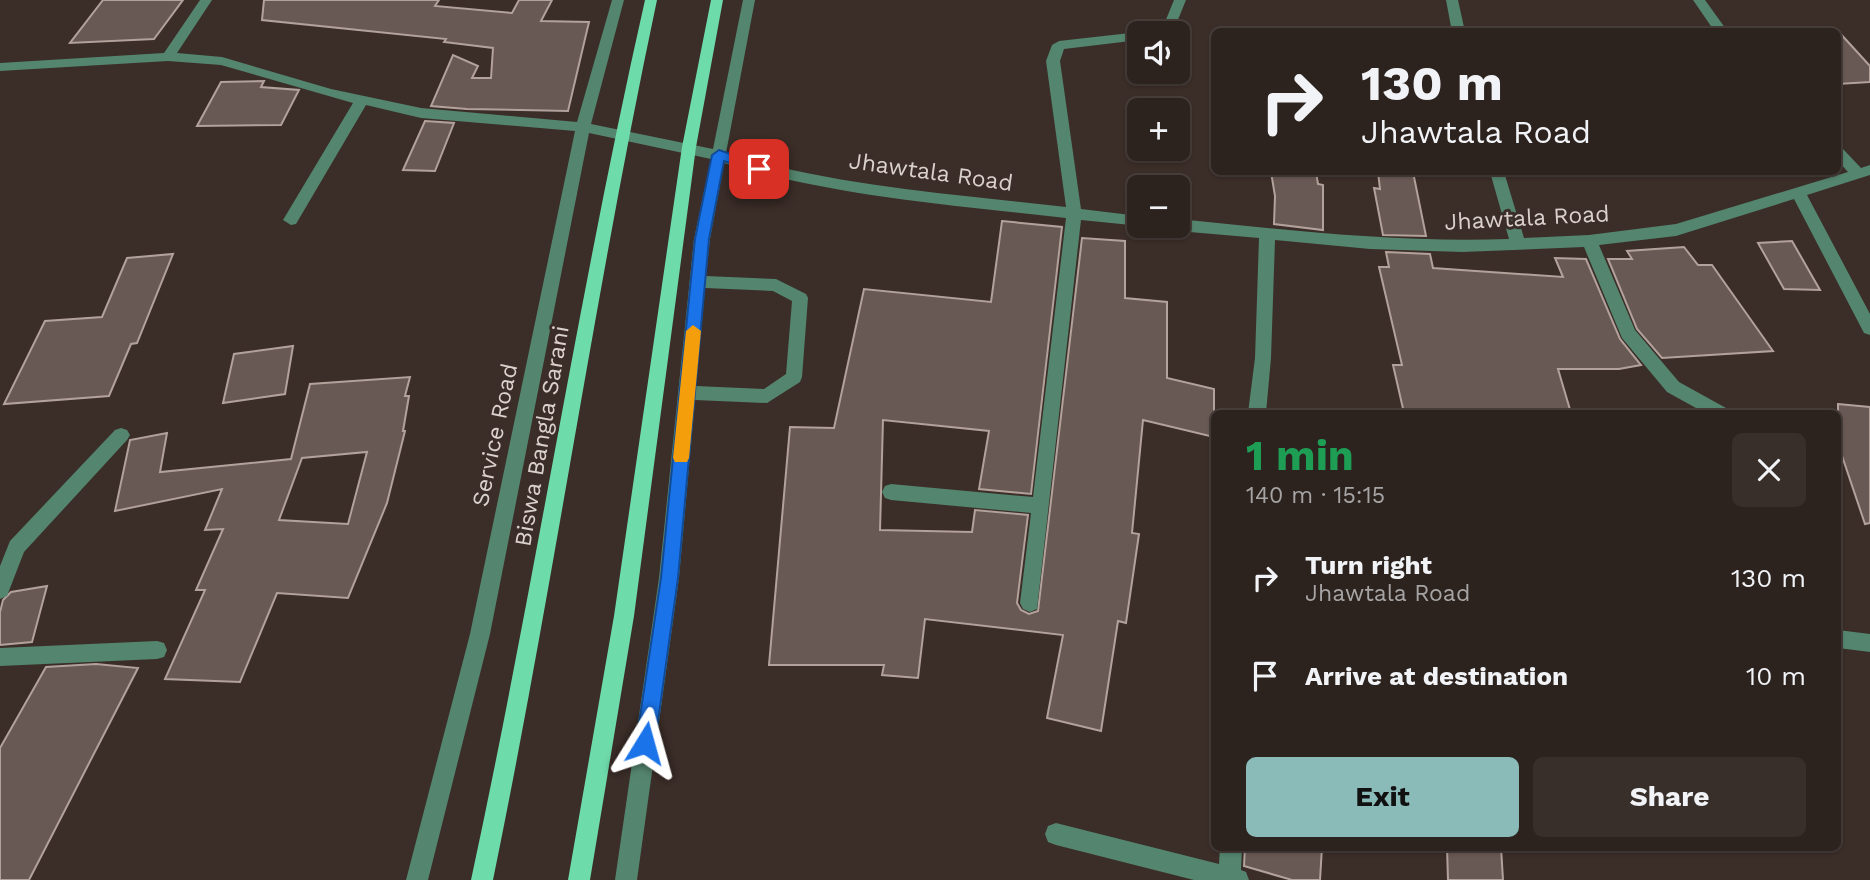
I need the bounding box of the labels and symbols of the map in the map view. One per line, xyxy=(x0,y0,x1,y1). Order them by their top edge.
pin xyxy=(729,139,789,199)
street label: Jhawtala Road xyxy=(847,147,1015,197)
street label: Jhawtala Road xyxy=(1444,200,1610,236)
street label: Biswa Bangla Sarani xyxy=(509,323,575,549)
street label: Service Road xyxy=(467,361,523,509)
position arrow xyxy=(608,706,682,780)

